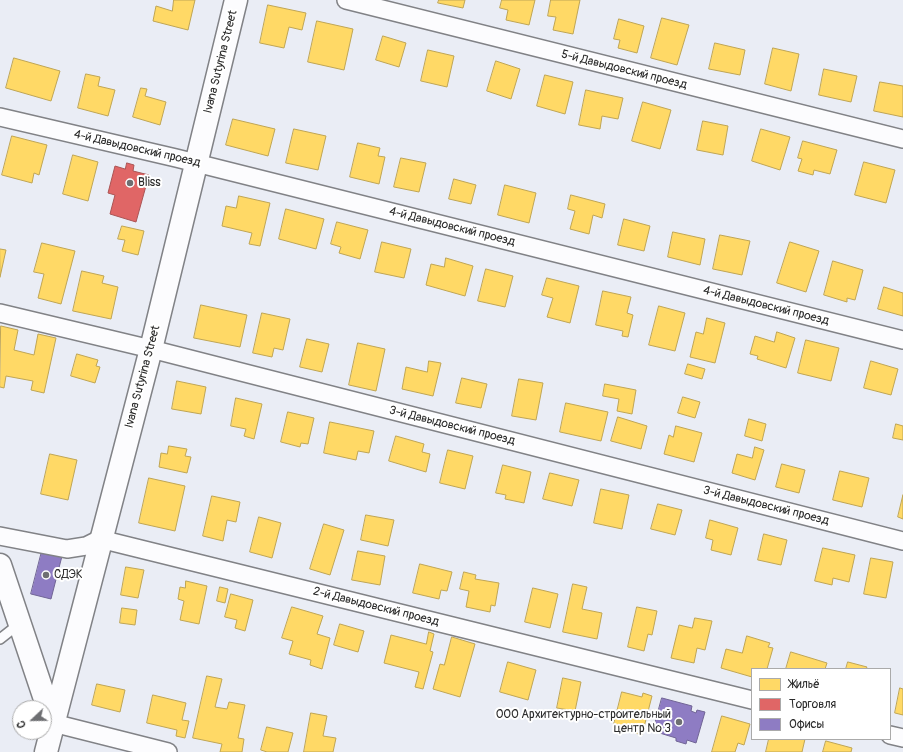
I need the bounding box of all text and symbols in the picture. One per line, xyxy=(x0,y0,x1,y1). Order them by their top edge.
street label: Ivana Sutyrina Street xyxy=(201,9,241,115)
street label: 5-й Давыдовский проезд xyxy=(560,47,688,93)
street label: 4-й Давыдовский проезд xyxy=(72,127,202,171)
place label: Bliss xyxy=(138,176,161,190)
marker: Bliss xyxy=(125,178,135,188)
street label: 4-й Давыдовский проезд xyxy=(387,204,517,250)
street label: 4-й Давыдовский проезд xyxy=(701,283,831,329)
street label: Ivana Sutyrina Street xyxy=(122,324,164,430)
street label: 3-й Давыдовский проезд xyxy=(388,403,516,449)
street label: 3-й Давыдовский проезд xyxy=(702,483,830,529)
place label: СДЭК xyxy=(54,568,83,582)
marker: СДЭК xyxy=(41,570,51,580)
street label: 2-й Давыдовский проезд xyxy=(312,584,440,630)
legend xyxy=(751,668,891,740)
text: Жильё xyxy=(789,677,820,692)
text: Торговля xyxy=(789,697,836,712)
north arrow xyxy=(12,700,52,740)
place label: ООО Архитектурно-строительный центр № 3 xyxy=(496,708,671,736)
marker: ООО Архитектурно-строительный центр № 3 xyxy=(674,717,684,727)
text: Офисы xyxy=(789,717,824,732)
text: С xyxy=(14,719,29,730)

